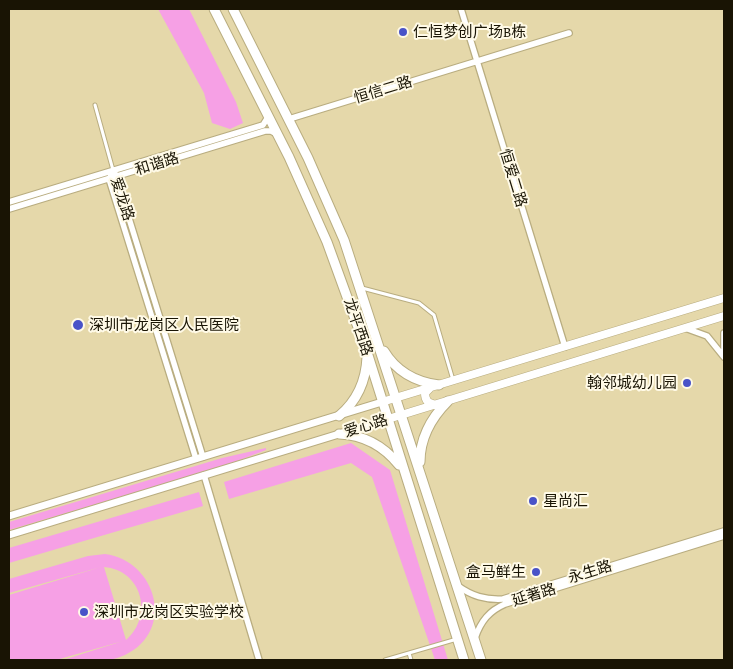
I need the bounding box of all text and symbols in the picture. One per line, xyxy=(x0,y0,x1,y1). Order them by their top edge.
place label: 仁恒梦创广场B栋 xyxy=(413,23,526,41)
marker: 仁恒梦创广场B栋 xyxy=(397,26,409,38)
street label: 恒信二路 xyxy=(352,73,414,107)
street label: 恒爱二路 xyxy=(496,147,530,209)
street label: 和谐路 xyxy=(133,149,181,179)
street label: 爱龙路 xyxy=(106,175,138,223)
street label: 龙平西路 xyxy=(340,296,376,358)
place label: 深圳市龙岗区人民医院 xyxy=(89,316,239,334)
marker: 深圳市龙岗区人民医院 xyxy=(71,318,85,332)
place label: 翰邻城幼儿园 xyxy=(587,374,677,392)
marker: 翰邻城幼儿园 xyxy=(681,377,693,389)
street label: 爱心路 xyxy=(342,411,390,441)
place label: 星尚汇 xyxy=(543,492,588,510)
marker: 星尚汇 xyxy=(527,495,539,507)
street label: 永生路 xyxy=(566,557,614,587)
place label: 盒马鲜生 xyxy=(466,563,526,581)
marker: 盒马鲜生 xyxy=(530,566,542,578)
street label: 延著路 xyxy=(510,580,558,610)
place label: 深圳市龙岗区实验学校 xyxy=(94,603,244,621)
marker: 深圳市龙岗区实验学校 xyxy=(78,606,90,618)

